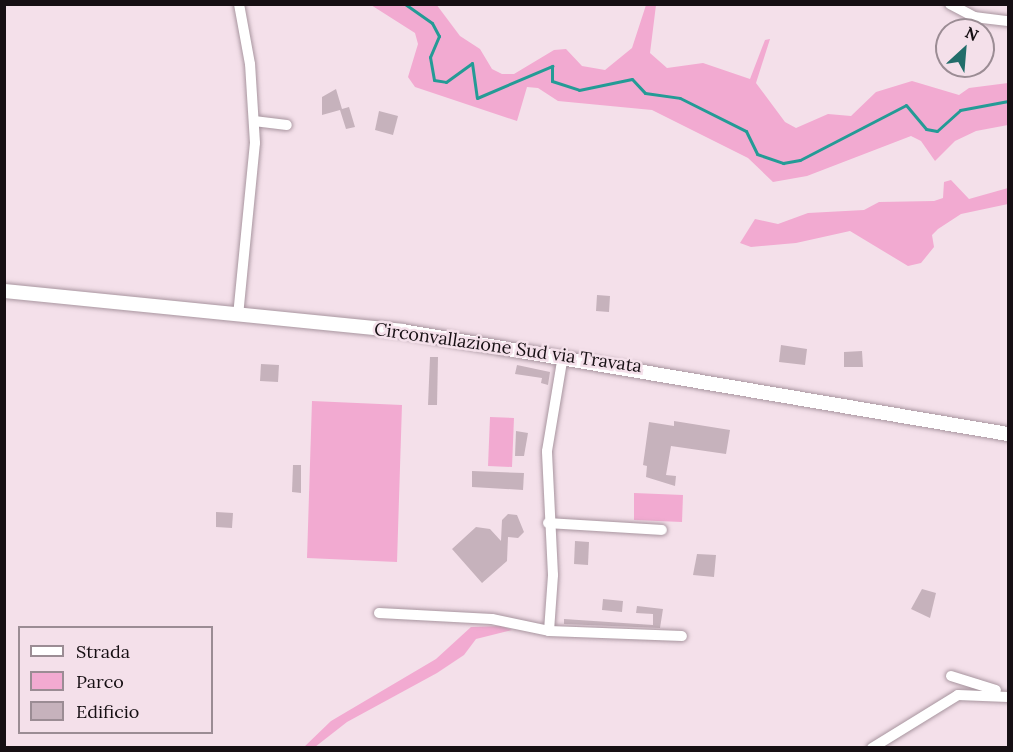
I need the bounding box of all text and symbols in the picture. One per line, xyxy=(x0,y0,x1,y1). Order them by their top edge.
north arrow xyxy=(935,18,995,78)
text: N xyxy=(962,22,982,45)
street label: Circonvallazione Sud via Travata xyxy=(373,318,643,378)
legend xyxy=(18,626,213,734)
text: Strada xyxy=(76,640,130,663)
text: Parco xyxy=(76,670,124,693)
text: Edificio xyxy=(76,700,139,723)

